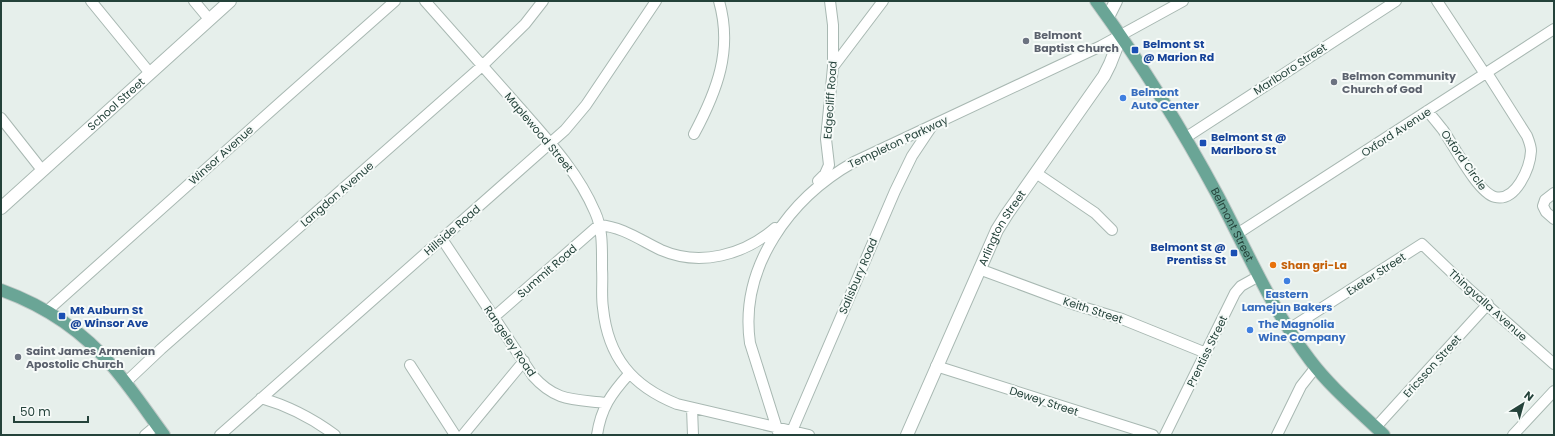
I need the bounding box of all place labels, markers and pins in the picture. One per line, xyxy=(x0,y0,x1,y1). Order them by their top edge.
place label: Belmont Baptist Church xyxy=(1034,27,1119,56)
marker: Belmont Baptist Church xyxy=(1021,36,1031,46)
place label: Belmont St @ Marion Rd xyxy=(1143,36,1214,65)
marker: Belmont St @ Marion Rd xyxy=(1130,45,1140,55)
place label: Belmon Community Church of God xyxy=(1342,68,1456,97)
marker: Belmon Community Church of God xyxy=(1329,77,1339,87)
place label: Belmont Auto Center xyxy=(1131,84,1199,113)
marker: Belmont Auto Center xyxy=(1118,93,1128,103)
place label: Belmont St @ Marlboro St xyxy=(1211,129,1287,158)
marker: Belmont St @ Marlboro St xyxy=(1198,138,1208,148)
place label: Belmont St @ Prentiss St xyxy=(1150,239,1227,268)
marker: Belmont St @ Prentiss St xyxy=(1229,248,1239,258)
place label: Shan gri-La xyxy=(1281,257,1347,273)
marker: Shan gri-La xyxy=(1268,260,1278,270)
marker: Eastern Lamejun Bakers xyxy=(1282,276,1292,286)
place label: Eastern Lamejun Bakers xyxy=(1242,286,1332,315)
place label: Mt Auburn St @ Winsor Ave xyxy=(70,302,149,331)
marker: Mt Auburn St @ Winsor Ave xyxy=(57,311,67,321)
place label: The Magnolia Wine Company xyxy=(1258,316,1346,345)
marker: The Magnolia Wine Company xyxy=(1245,325,1255,335)
place label: Saint James Armenian Apostolic Church xyxy=(26,343,155,372)
marker: Saint James Armenian Apostolic Church xyxy=(13,352,23,362)

